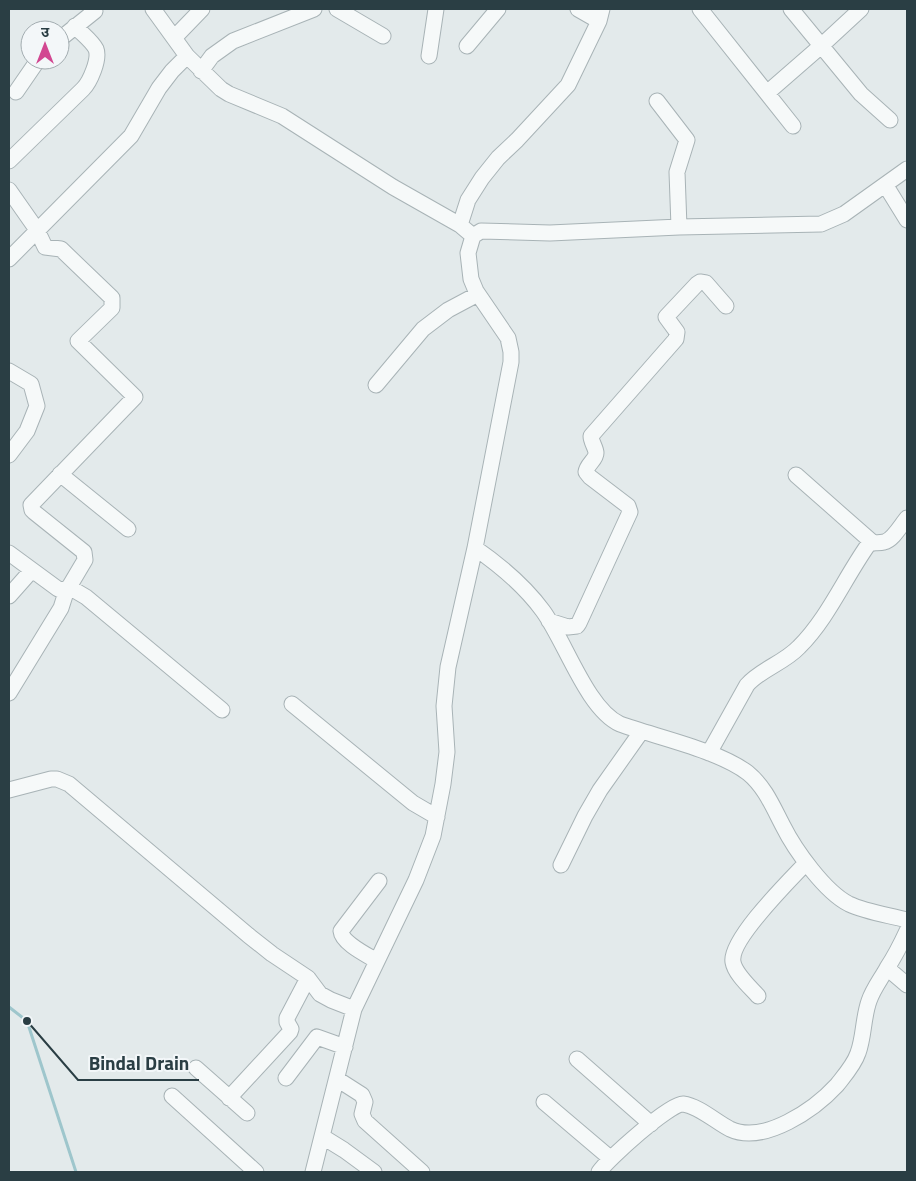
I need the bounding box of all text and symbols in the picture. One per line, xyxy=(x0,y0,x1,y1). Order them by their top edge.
north arrow xyxy=(20,20,70,70)
text: उ xyxy=(41,21,50,42)
callout: Bindal Drain xyxy=(78,1046,199,1080)
text: Bindal Drain xyxy=(89,1048,189,1077)

